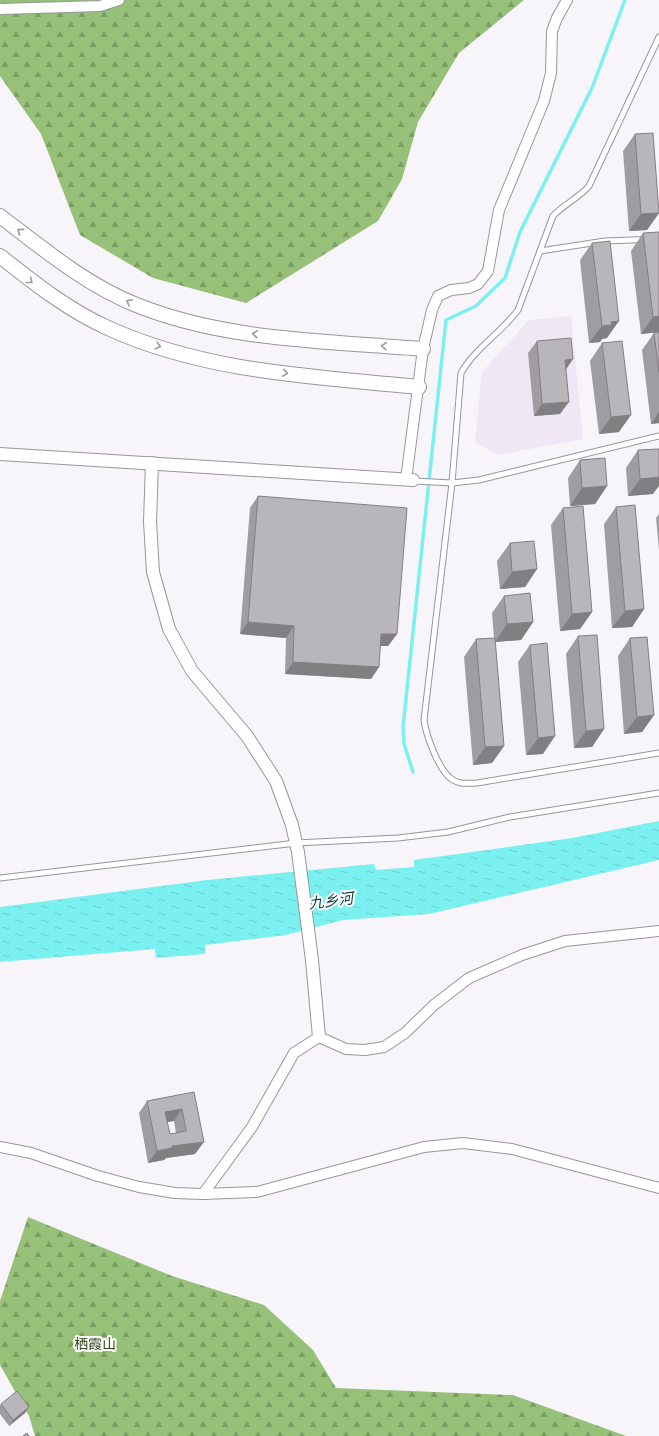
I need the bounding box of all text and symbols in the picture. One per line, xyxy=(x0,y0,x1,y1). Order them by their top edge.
one-way arrow xyxy=(18,229,25,236)
one-way arrow xyxy=(26,276,33,283)
one-way arrow xyxy=(126,299,134,307)
one-way arrow xyxy=(252,330,258,339)
one-way arrow xyxy=(154,341,161,350)
one-way arrow xyxy=(381,341,387,350)
one-way arrow xyxy=(282,368,288,377)
water label: 九乡河 xyxy=(307,888,358,914)
park label: 栖霞山 xyxy=(74,1335,116,1354)

